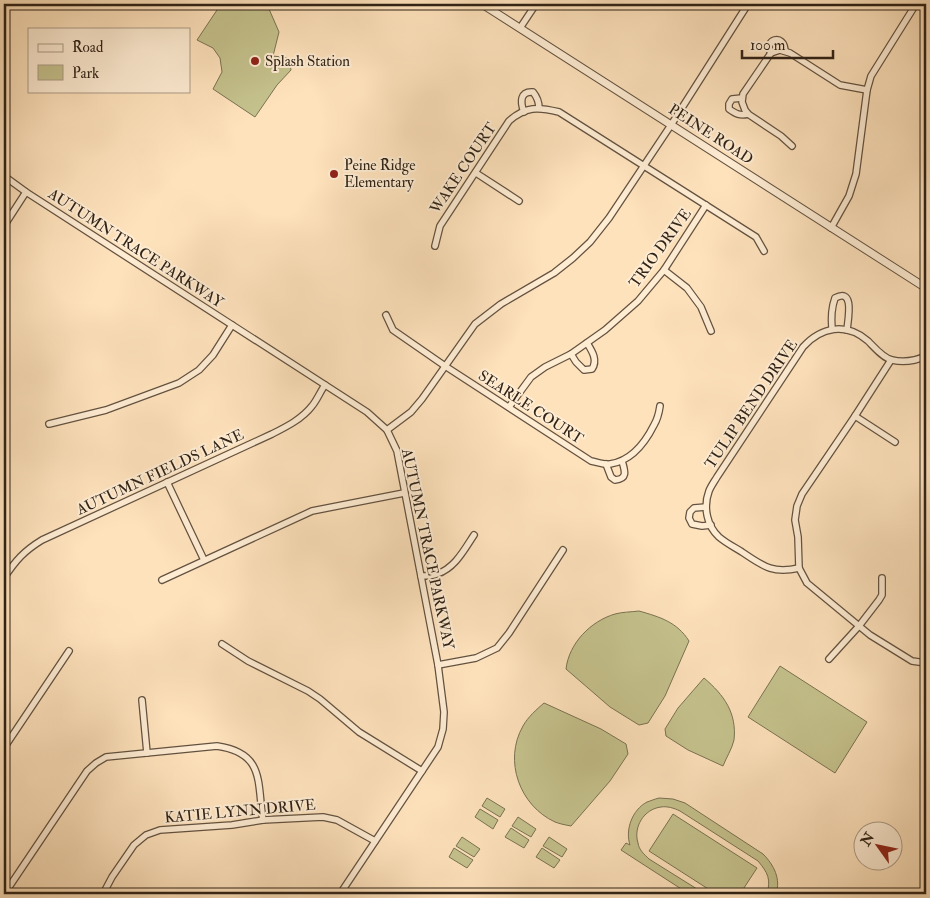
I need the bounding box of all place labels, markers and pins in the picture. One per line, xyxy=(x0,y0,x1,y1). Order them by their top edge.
place label: Splash Station xyxy=(265,52,350,72)
marker: Splash Station xyxy=(249,55,261,67)
place label: Peine Ridge Elementary xyxy=(344,156,416,192)
marker: Peine Ridge Elementary xyxy=(328,168,340,180)

